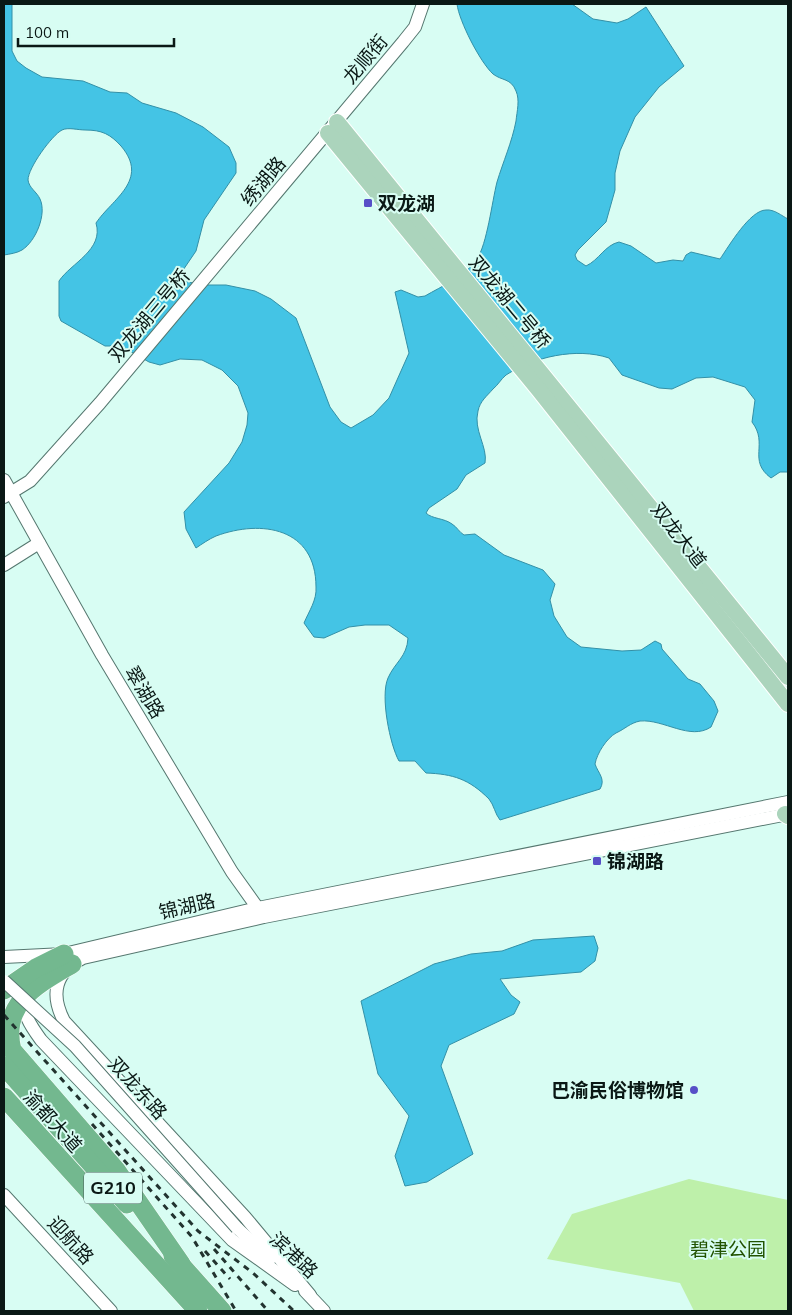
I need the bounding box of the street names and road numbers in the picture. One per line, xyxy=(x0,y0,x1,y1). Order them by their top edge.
street label: 龙顺街 xyxy=(337,29,393,89)
street label: 绣湖路 xyxy=(235,151,291,211)
street label: 双龙湖二号桥 xyxy=(464,251,556,353)
street label: 双龙湖三号桥 xyxy=(103,264,195,366)
street label: 双龙大道 xyxy=(646,498,712,572)
street label: 翠湖路 xyxy=(120,661,170,723)
street label: 锦湖路 xyxy=(157,888,217,924)
street label: 双龙东路 xyxy=(104,1052,172,1124)
street label: 渝都大道 xyxy=(19,1085,87,1157)
road number: G210 xyxy=(84,1172,142,1204)
street label: 迎航路 xyxy=(43,1211,99,1269)
street label: 滨港路 xyxy=(265,1227,323,1283)

